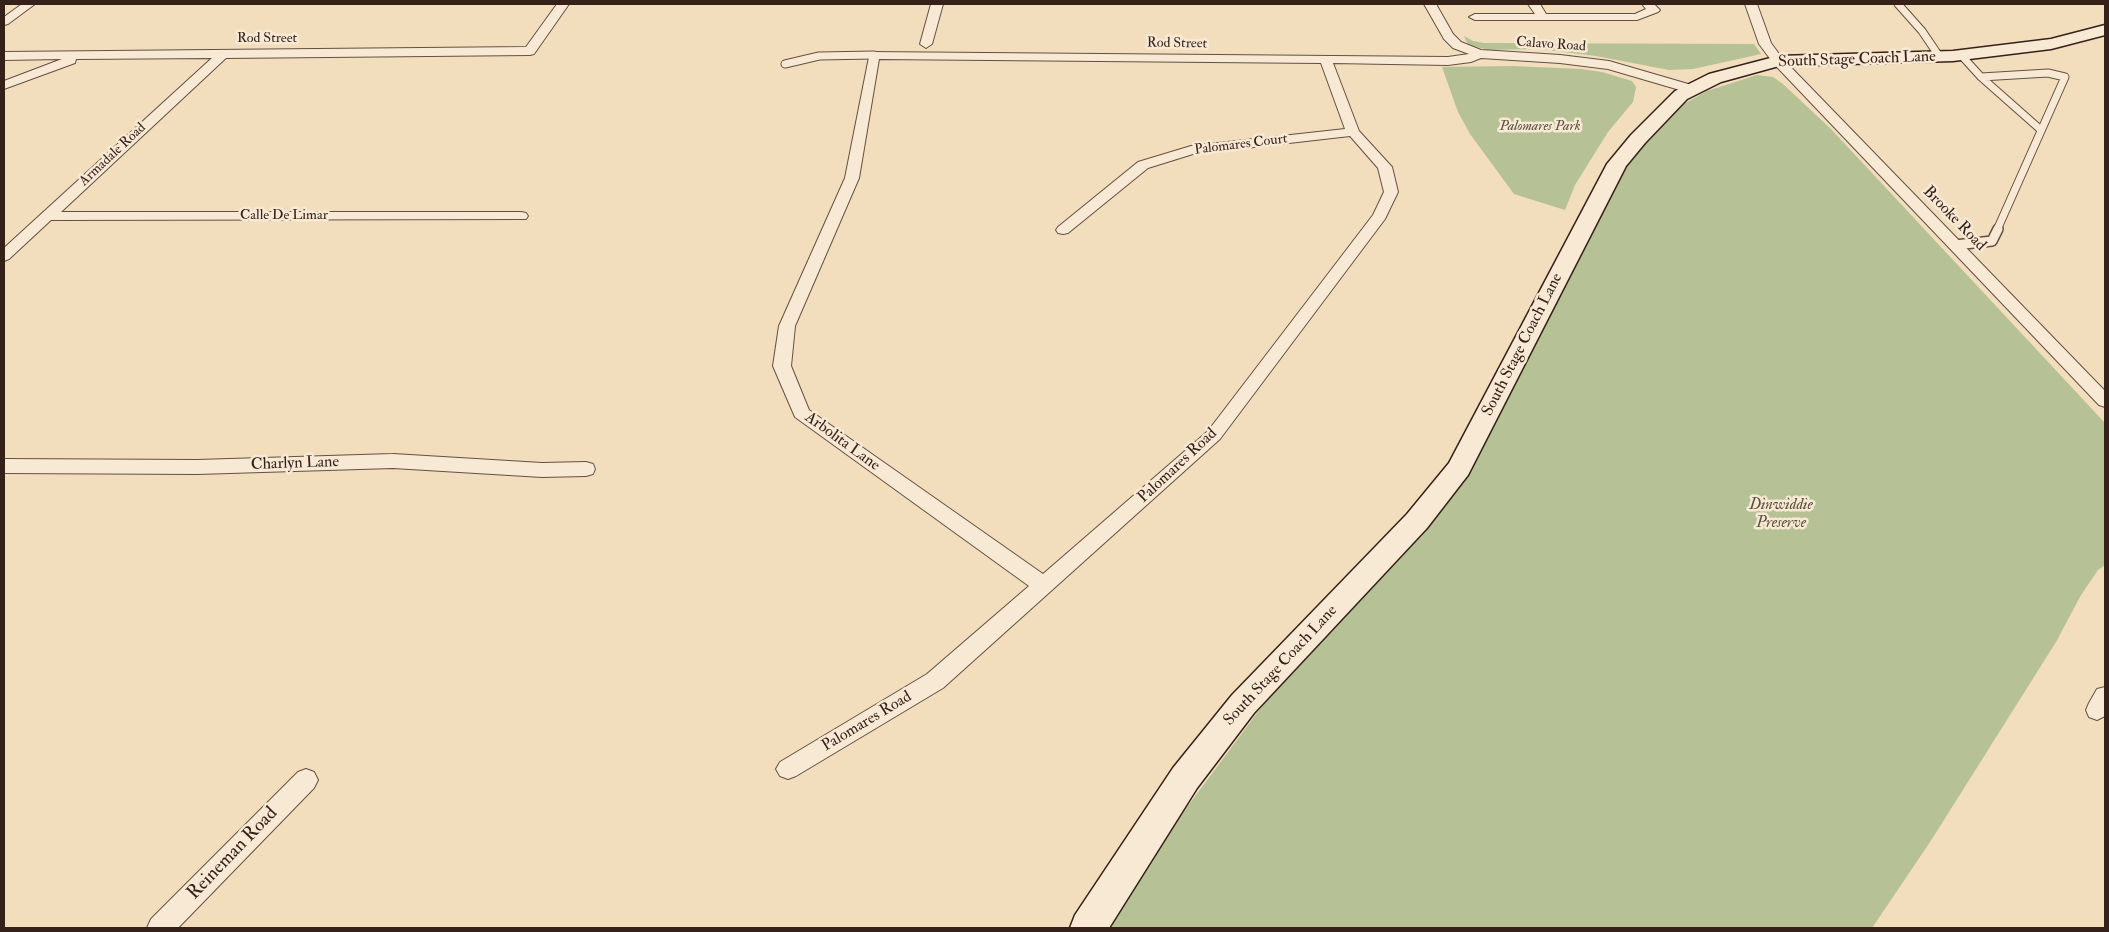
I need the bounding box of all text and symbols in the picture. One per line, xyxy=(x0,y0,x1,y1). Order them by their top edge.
street label: Rod Street xyxy=(237,31,297,47)
street label: Calavo Road xyxy=(1516,34,1586,56)
street label: Rod Street xyxy=(1147,35,1207,53)
street label: South Stage Coach Lane xyxy=(1778,48,1936,72)
park label: Palomares Park xyxy=(1499,119,1581,135)
street label: Armadale Road xyxy=(76,120,150,190)
street label: Palomares Court xyxy=(1194,131,1288,159)
street label: Brooke Road xyxy=(1918,183,1990,255)
street label: Calle De Limar xyxy=(240,208,328,224)
street label: South Stage Coach Lane xyxy=(1479,270,1567,420)
street label: Arbolita Lane xyxy=(801,408,883,476)
street label: Palomares Road xyxy=(1134,424,1222,508)
street label: Charlyn Lane xyxy=(251,453,339,475)
park label: Dinwiddie Preserve xyxy=(1749,496,1813,534)
street label: South Stage Coach Lane xyxy=(1220,602,1342,730)
street label: Palomares Road xyxy=(819,688,915,756)
street label: Reineman Road xyxy=(183,803,283,905)

